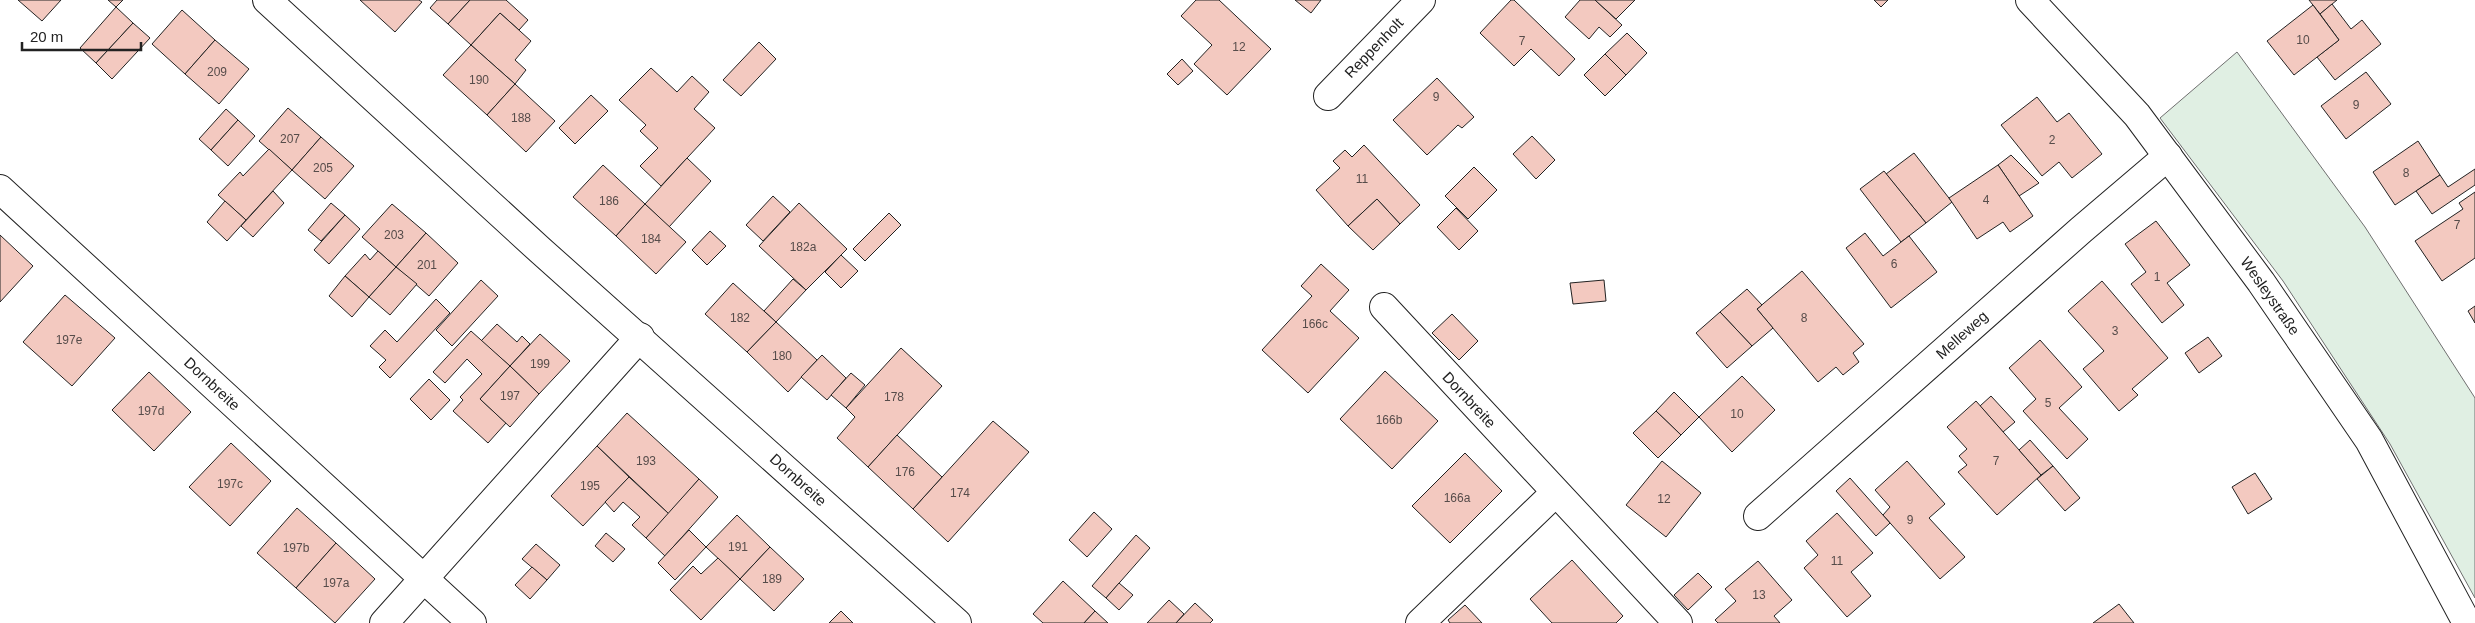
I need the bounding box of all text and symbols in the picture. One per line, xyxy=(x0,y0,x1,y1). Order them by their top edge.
street label: Reppenholt xyxy=(1341,14,1407,81)
scale bar xyxy=(22,20,141,52)
text: 20 m xyxy=(30,28,63,45)
house number: 10 xyxy=(2296,33,2310,47)
house number: 7 xyxy=(1519,34,1526,48)
house number: 12 xyxy=(1232,40,1246,54)
house number: 209 xyxy=(207,65,227,79)
house number: 190 xyxy=(469,73,489,87)
house number: 9 xyxy=(1433,90,1440,104)
house number: 9 xyxy=(2353,98,2360,112)
house number: 188 xyxy=(511,111,531,125)
house number: 207 xyxy=(280,132,300,146)
house number: 2 xyxy=(2049,133,2056,147)
house number: 205 xyxy=(313,161,333,175)
house number: 8 xyxy=(2403,166,2410,180)
house number: 11 xyxy=(1356,172,1369,186)
house number: 4 xyxy=(1983,193,1990,207)
house number: 186 xyxy=(599,194,619,208)
house number: 7 xyxy=(2454,218,2461,232)
house number: 203 xyxy=(384,228,404,242)
house number: 184 xyxy=(641,232,661,246)
house number: 182a xyxy=(790,240,817,254)
street label: Wesleystraße xyxy=(2237,253,2304,338)
house number: 6 xyxy=(1891,257,1898,271)
house number: 201 xyxy=(417,258,437,272)
house number: 1 xyxy=(2154,270,2161,284)
street label: Melleweg xyxy=(1932,307,1991,362)
house number: 182 xyxy=(730,311,750,325)
house number: 8 xyxy=(1801,311,1808,325)
house number: 166c xyxy=(1302,317,1328,331)
house number: 3 xyxy=(2112,324,2119,338)
house number: 197e xyxy=(56,333,83,347)
house number: 180 xyxy=(772,349,792,363)
street label: Dornbreite xyxy=(181,354,244,414)
house number: 199 xyxy=(530,357,550,371)
street label: Dornbreite xyxy=(1439,368,1499,431)
house number: 197 xyxy=(500,389,520,403)
house number: 178 xyxy=(884,390,904,404)
house number: 5 xyxy=(2045,396,2052,410)
house number: 197d xyxy=(138,404,164,418)
house number: 10 xyxy=(1730,407,1744,421)
house number: 166b xyxy=(1376,413,1403,427)
street label: Dornbreite xyxy=(767,450,830,509)
house number: 193 xyxy=(636,454,656,468)
house number: 7 xyxy=(1993,454,2000,468)
house number: 176 xyxy=(895,465,915,479)
house number: 197c xyxy=(217,477,243,491)
house number: 195 xyxy=(580,479,600,493)
house number: 174 xyxy=(950,486,970,500)
house number: 166a xyxy=(1444,491,1471,505)
house number: 12 xyxy=(1657,492,1671,506)
house number: 9 xyxy=(1907,513,1914,527)
house number: 191 xyxy=(728,540,748,554)
house number: 197b xyxy=(283,541,310,555)
house number: 11 xyxy=(1831,554,1844,568)
house number: 189 xyxy=(762,572,782,586)
house number: 197a xyxy=(323,576,350,590)
house number: 13 xyxy=(1752,588,1766,602)

